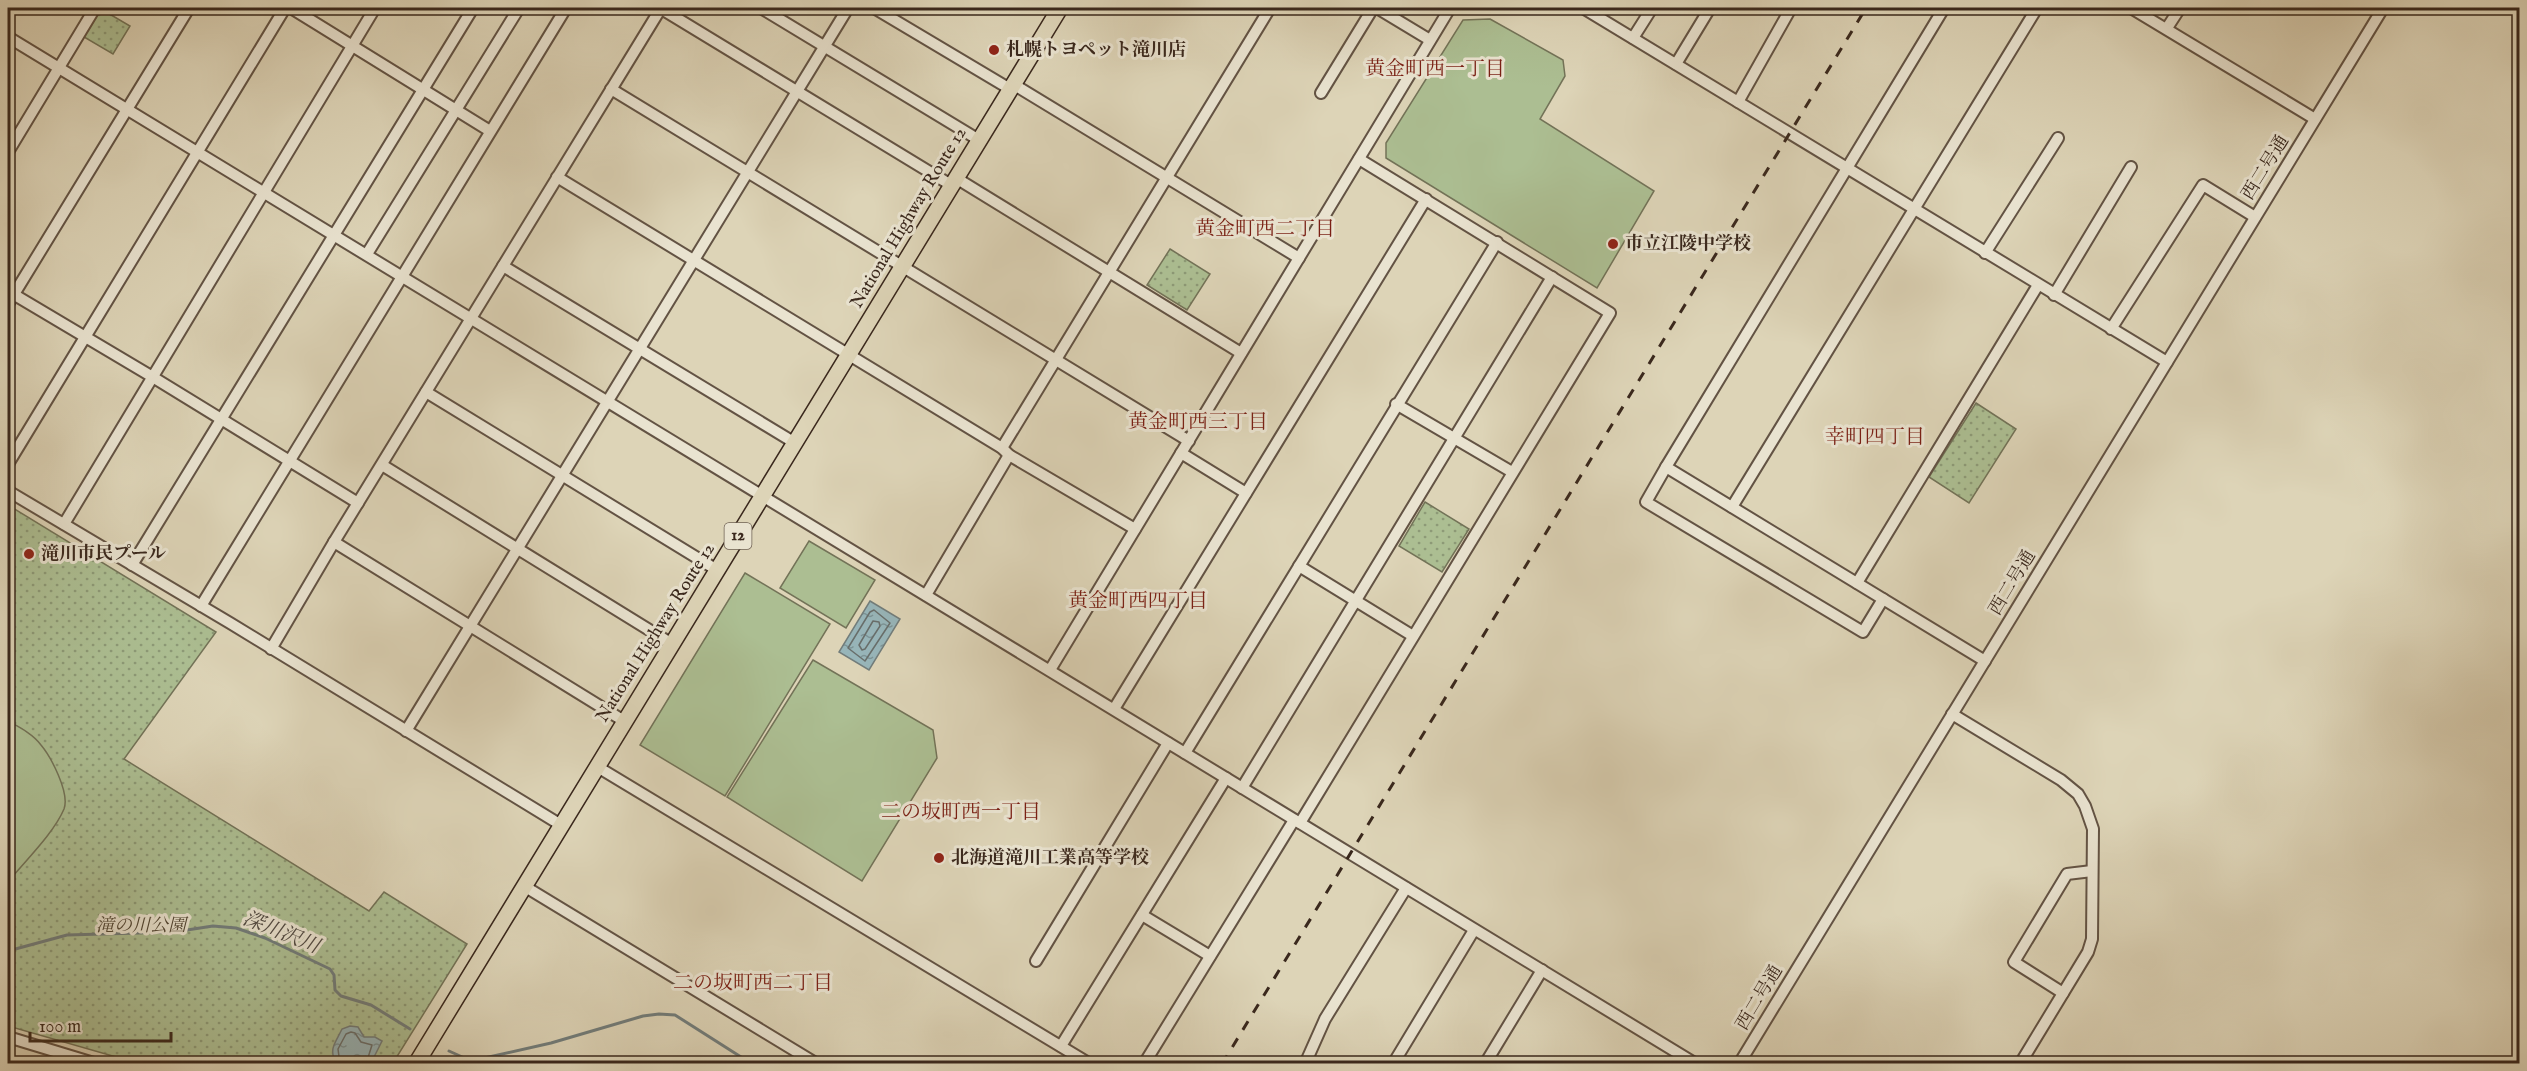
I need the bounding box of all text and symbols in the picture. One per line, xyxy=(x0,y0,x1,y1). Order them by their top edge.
place label: 札幌トヨペット滝川店 xyxy=(1006,39,1186,62)
marker: 札幌トヨペット滝川店 xyxy=(987,43,1001,57)
district label: 黄金町西一丁目 xyxy=(1365,57,1505,82)
street label: National Highway Route 12 xyxy=(846,123,972,313)
street label: 西二号通 xyxy=(2237,131,2295,205)
district label: 黄金町西二丁目 xyxy=(1195,217,1335,242)
place label: 市立江陵中学校 xyxy=(1625,233,1751,256)
marker: 市立江陵中学校 xyxy=(1606,237,1620,251)
district label: 黄金町西三丁目 xyxy=(1128,410,1268,435)
district label: 幸町四丁目 xyxy=(1825,425,1925,450)
road number: 12 xyxy=(724,523,752,549)
street label: National Highway Route 12 xyxy=(591,539,721,727)
place label: 滝川市民プール xyxy=(41,543,166,566)
street label: 西二号通 xyxy=(1985,546,2041,620)
marker: 滝川市民プール xyxy=(22,547,36,561)
district label: 黄金町西四丁目 xyxy=(1068,589,1208,614)
district label: 二の坂町西一丁目 xyxy=(881,800,1041,825)
place label: 北海道滝川工業高等学校 xyxy=(951,847,1149,870)
marker: 北海道滝川工業高等学校 xyxy=(932,851,946,865)
water label: 深川沢川 xyxy=(239,906,325,960)
park label: 滝の川公園 xyxy=(96,915,189,938)
street label: 西二号通 xyxy=(1732,961,1788,1035)
district label: 二の坂町西二丁目 xyxy=(673,971,833,996)
scale bar xyxy=(30,1005,171,1043)
text: 100 m xyxy=(39,1016,81,1039)

